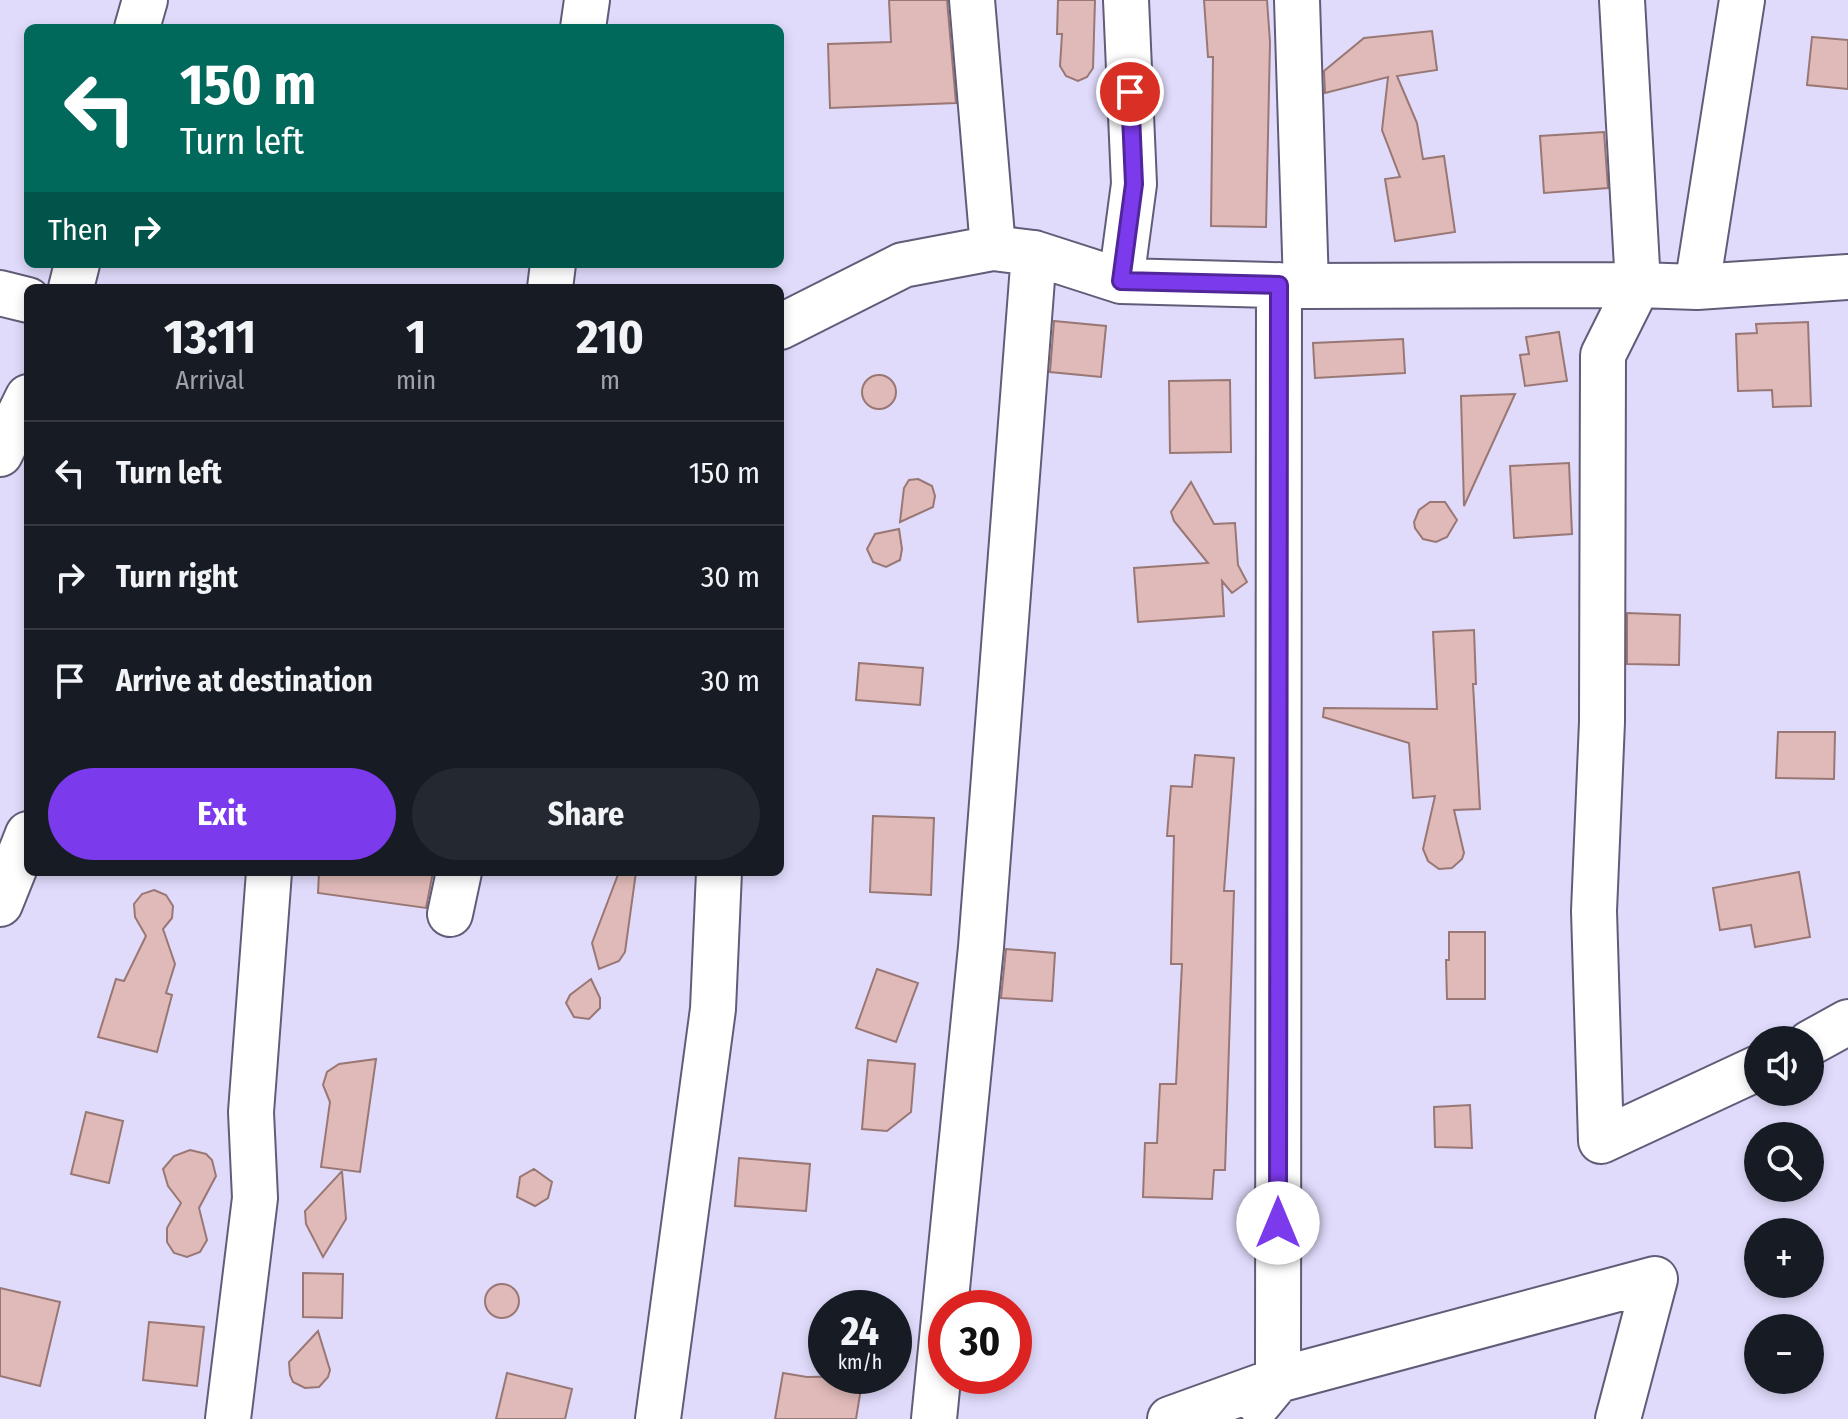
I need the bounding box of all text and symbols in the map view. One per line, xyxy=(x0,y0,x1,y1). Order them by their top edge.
text: 150 m xyxy=(180,52,316,119)
icon: left xyxy=(48,56,152,160)
pin xyxy=(1096,58,1164,126)
icon: arrive xyxy=(1108,70,1152,114)
text: Turn left xyxy=(180,120,304,164)
icon: right xyxy=(124,208,168,252)
text: Then xyxy=(48,212,108,248)
text: 13:11 xyxy=(164,308,256,366)
text: 1 xyxy=(406,308,426,366)
text: 210 xyxy=(576,308,644,366)
text: Arrival xyxy=(176,365,244,396)
text: min xyxy=(396,365,436,396)
text: m xyxy=(600,365,620,396)
icon: left xyxy=(48,451,92,495)
text: Turn left xyxy=(116,455,222,491)
text: 150 m xyxy=(689,455,760,491)
icon: right xyxy=(48,555,92,599)
text: Turn right xyxy=(116,559,238,595)
text: 30 m xyxy=(701,559,760,595)
icon: arrive xyxy=(48,659,92,703)
text: Arrive at destination xyxy=(116,663,373,699)
text: 30 m xyxy=(701,663,760,699)
button: Exit xyxy=(48,768,396,860)
button: Share xyxy=(412,768,760,860)
map controls xyxy=(1744,1026,1824,1394)
button: sound xyxy=(1744,1026,1824,1106)
button: search xyxy=(1744,1122,1824,1202)
position arrow xyxy=(1236,1181,1320,1265)
button: + xyxy=(1744,1218,1824,1298)
speed limit sign: 30 xyxy=(928,1290,1032,1394)
text: 24 xyxy=(841,1308,879,1356)
button: − xyxy=(1744,1314,1824,1394)
text: km/h xyxy=(838,1350,882,1374)

